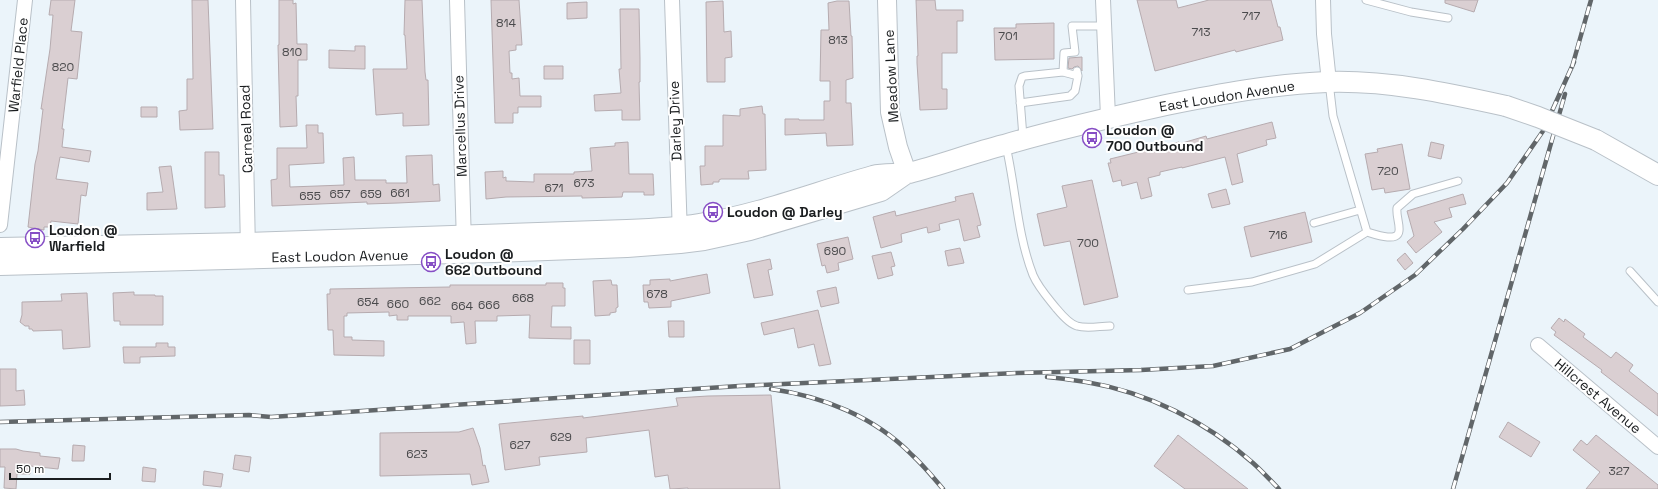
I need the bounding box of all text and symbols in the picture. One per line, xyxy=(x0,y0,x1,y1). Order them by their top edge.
house number: 717 xyxy=(1242,8,1260,24)
house number: 814 xyxy=(496,15,516,31)
street label: Warfield Place xyxy=(4,17,32,113)
house number: 713 xyxy=(1192,24,1210,40)
house number: 701 xyxy=(998,28,1018,44)
street label: Meadow Lane xyxy=(880,29,902,123)
house number: 813 xyxy=(828,32,848,48)
house number: 810 xyxy=(282,44,302,60)
house number: 820 xyxy=(52,59,74,75)
street label: Marcellus Drive xyxy=(449,75,471,177)
street label: East Loudon Avenue xyxy=(1158,76,1296,116)
street label: Darley Drive xyxy=(665,81,685,161)
street label: Carneal Road xyxy=(235,84,257,174)
place label: Loudon @ 700 Outbound xyxy=(1106,121,1204,155)
bus stop icon: Loudon @ 700 Outbound xyxy=(1081,127,1103,149)
house number: 720 xyxy=(1377,163,1399,179)
house number: 673 xyxy=(573,175,595,191)
house number: 671 xyxy=(545,180,563,196)
house number: 661 xyxy=(390,185,410,201)
house number: 657 xyxy=(329,186,351,202)
house number: 659 xyxy=(360,186,382,202)
house number: 655 xyxy=(299,188,321,204)
bus stop icon: Loudon @ Darley xyxy=(702,201,724,223)
place label: Loudon @ Darley xyxy=(727,203,843,221)
place label: Loudon @ Warfield xyxy=(49,221,118,255)
bus stop icon: Loudon @ Warfield xyxy=(24,227,46,249)
house number: 716 xyxy=(1268,227,1288,243)
house number: 700 xyxy=(1077,235,1099,251)
house number: 690 xyxy=(824,243,846,259)
place label: Loudon @ 662 Outbound xyxy=(445,245,542,279)
street label: East Loudon Avenue xyxy=(271,246,409,266)
bus stop icon: Loudon @ 662 Outbound xyxy=(420,251,442,273)
house number: 678 xyxy=(646,286,668,302)
house number: 668 xyxy=(512,290,534,306)
house number: 662 xyxy=(419,293,441,309)
house number: 654 xyxy=(357,294,380,310)
house number: 660 xyxy=(387,296,409,312)
house number: 666 xyxy=(478,297,500,313)
house number: 664 xyxy=(451,298,474,314)
street label: Hillcrest Avenue xyxy=(1551,354,1645,438)
house number: 629 xyxy=(550,429,572,445)
house number: 627 xyxy=(509,437,531,453)
house number: 623 xyxy=(406,446,428,462)
scale bar xyxy=(10,455,110,481)
text: 50 m xyxy=(16,461,44,477)
house number: 327 xyxy=(1608,463,1630,479)

